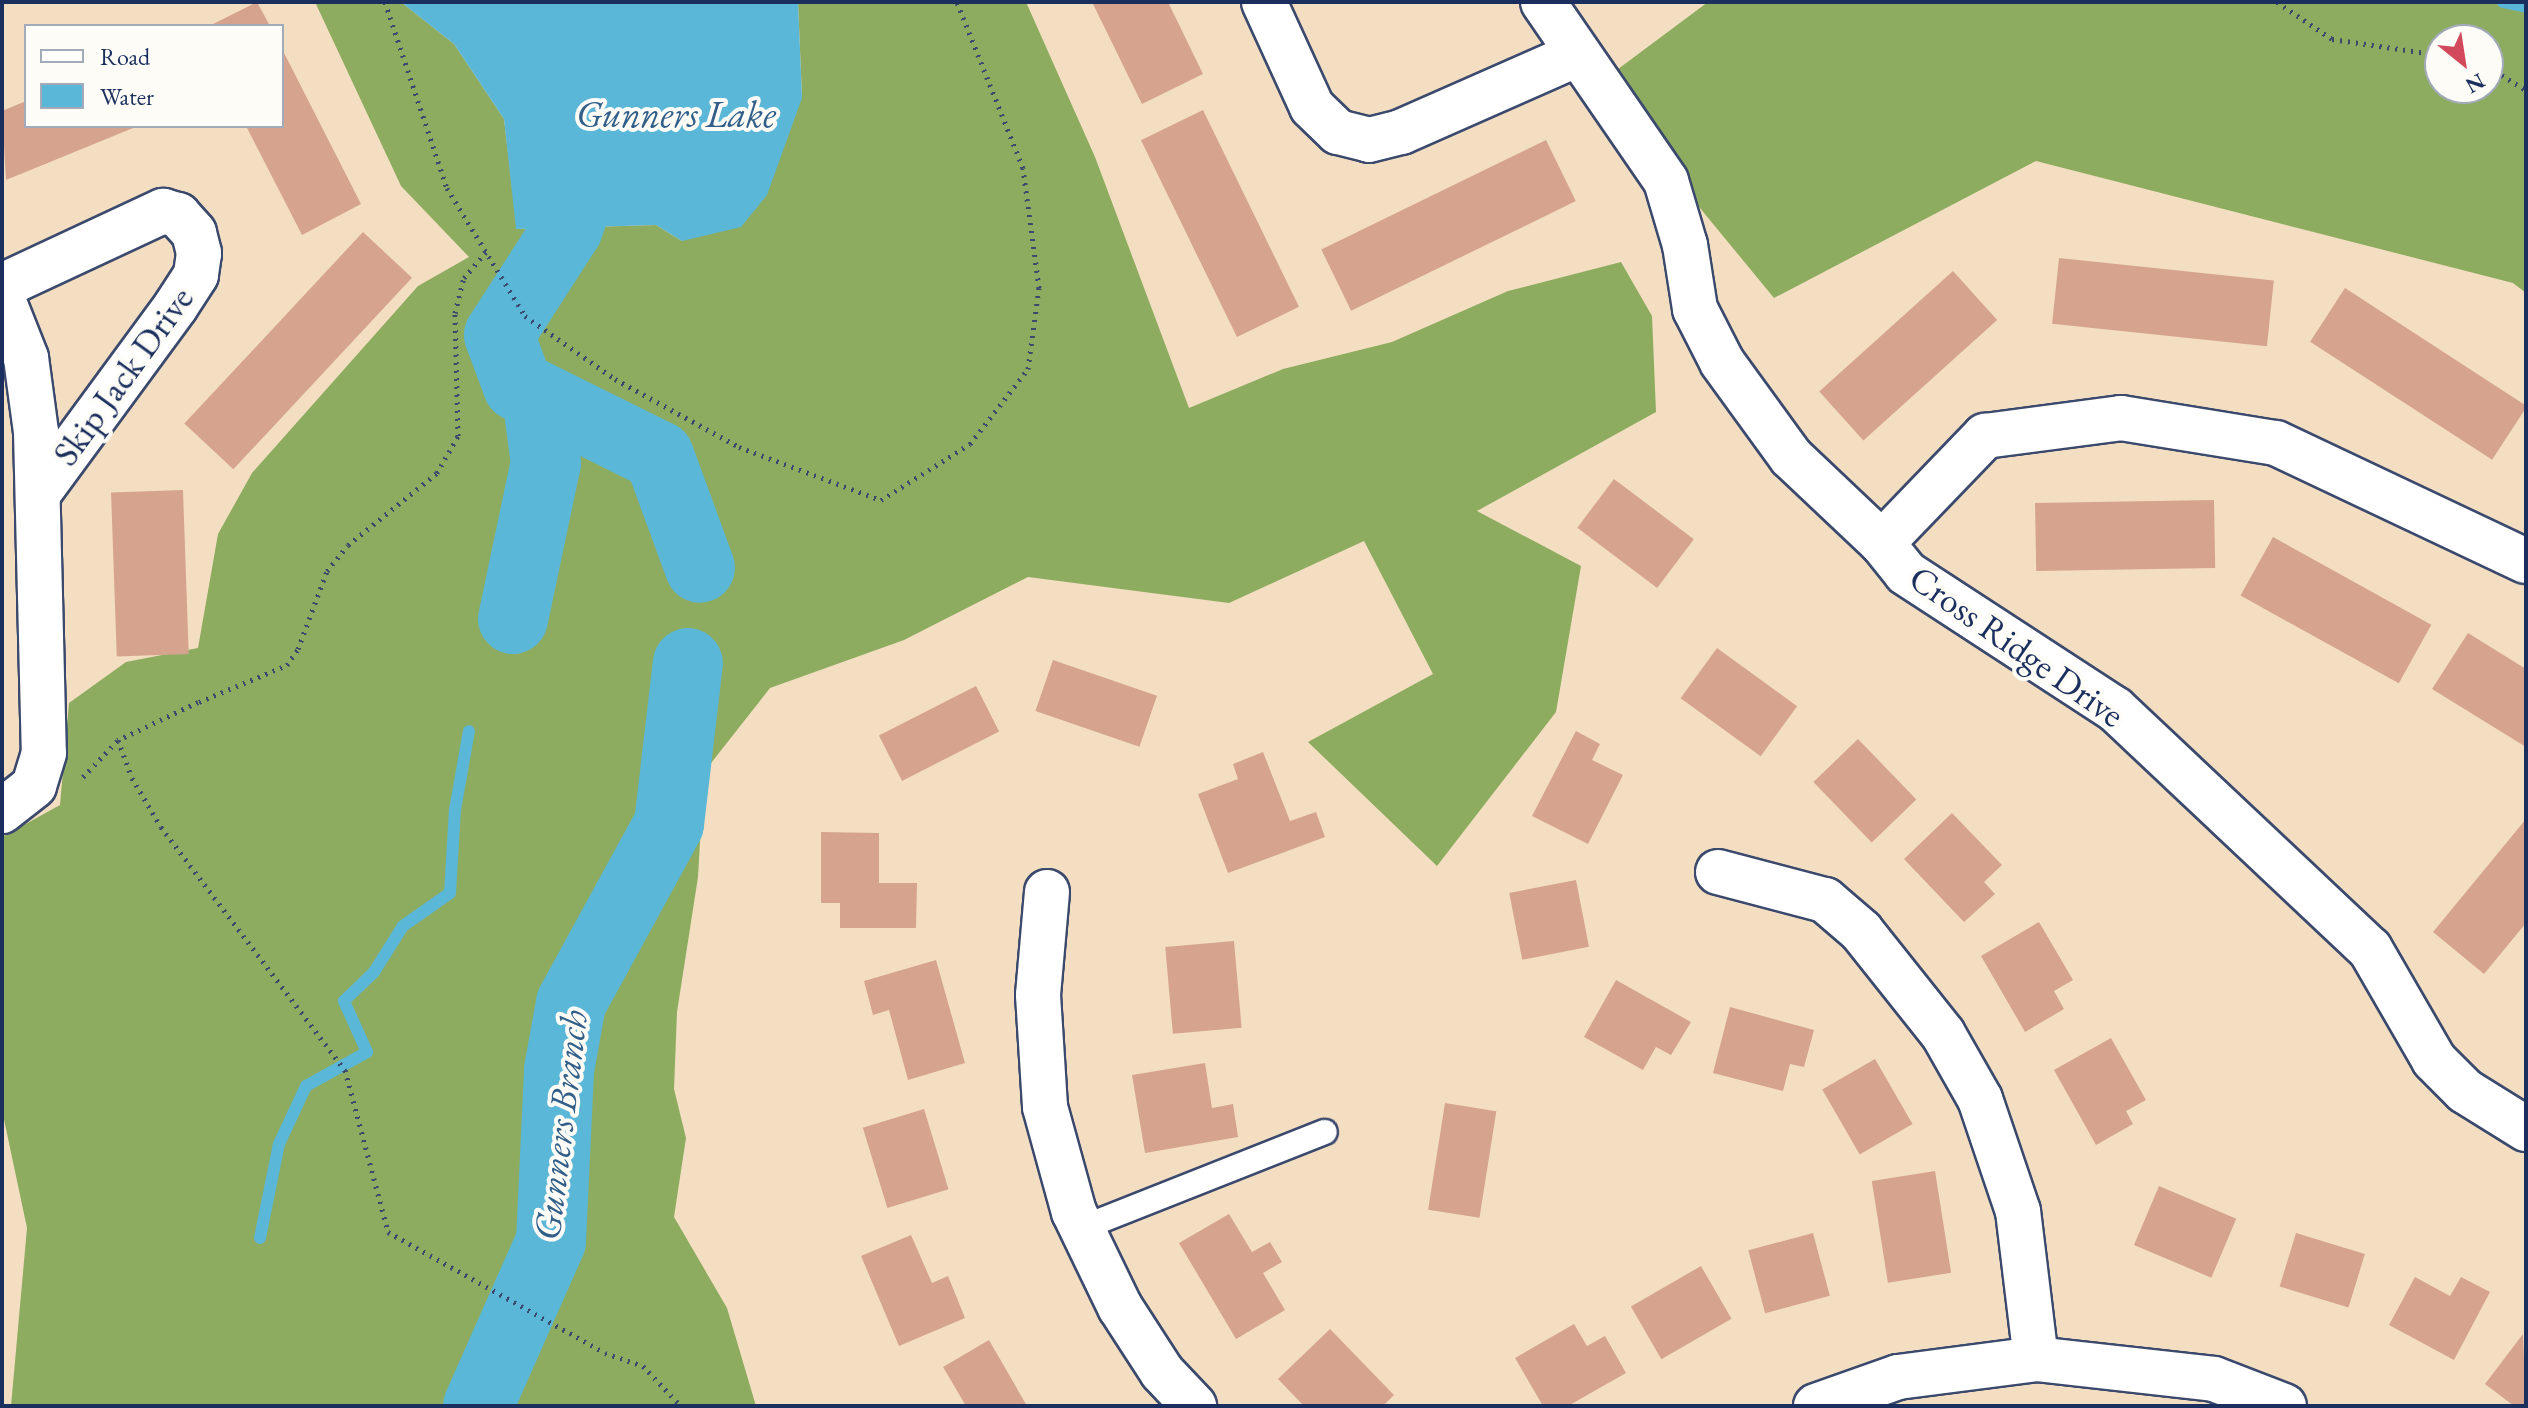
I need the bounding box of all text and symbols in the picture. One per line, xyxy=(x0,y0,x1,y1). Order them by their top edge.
legend xyxy=(24,24,284,128)
north arrow xyxy=(2424,24,2504,104)
text: Road xyxy=(100,41,150,72)
text: N xyxy=(2460,66,2490,100)
text: Water xyxy=(100,81,154,112)
water label: Gunners Lake xyxy=(576,91,776,137)
street label: Skip Jack Drive xyxy=(44,278,202,474)
street label: Cross Ridge Drive xyxy=(1901,556,2133,736)
water label: Gunners Branch xyxy=(523,1007,597,1243)

